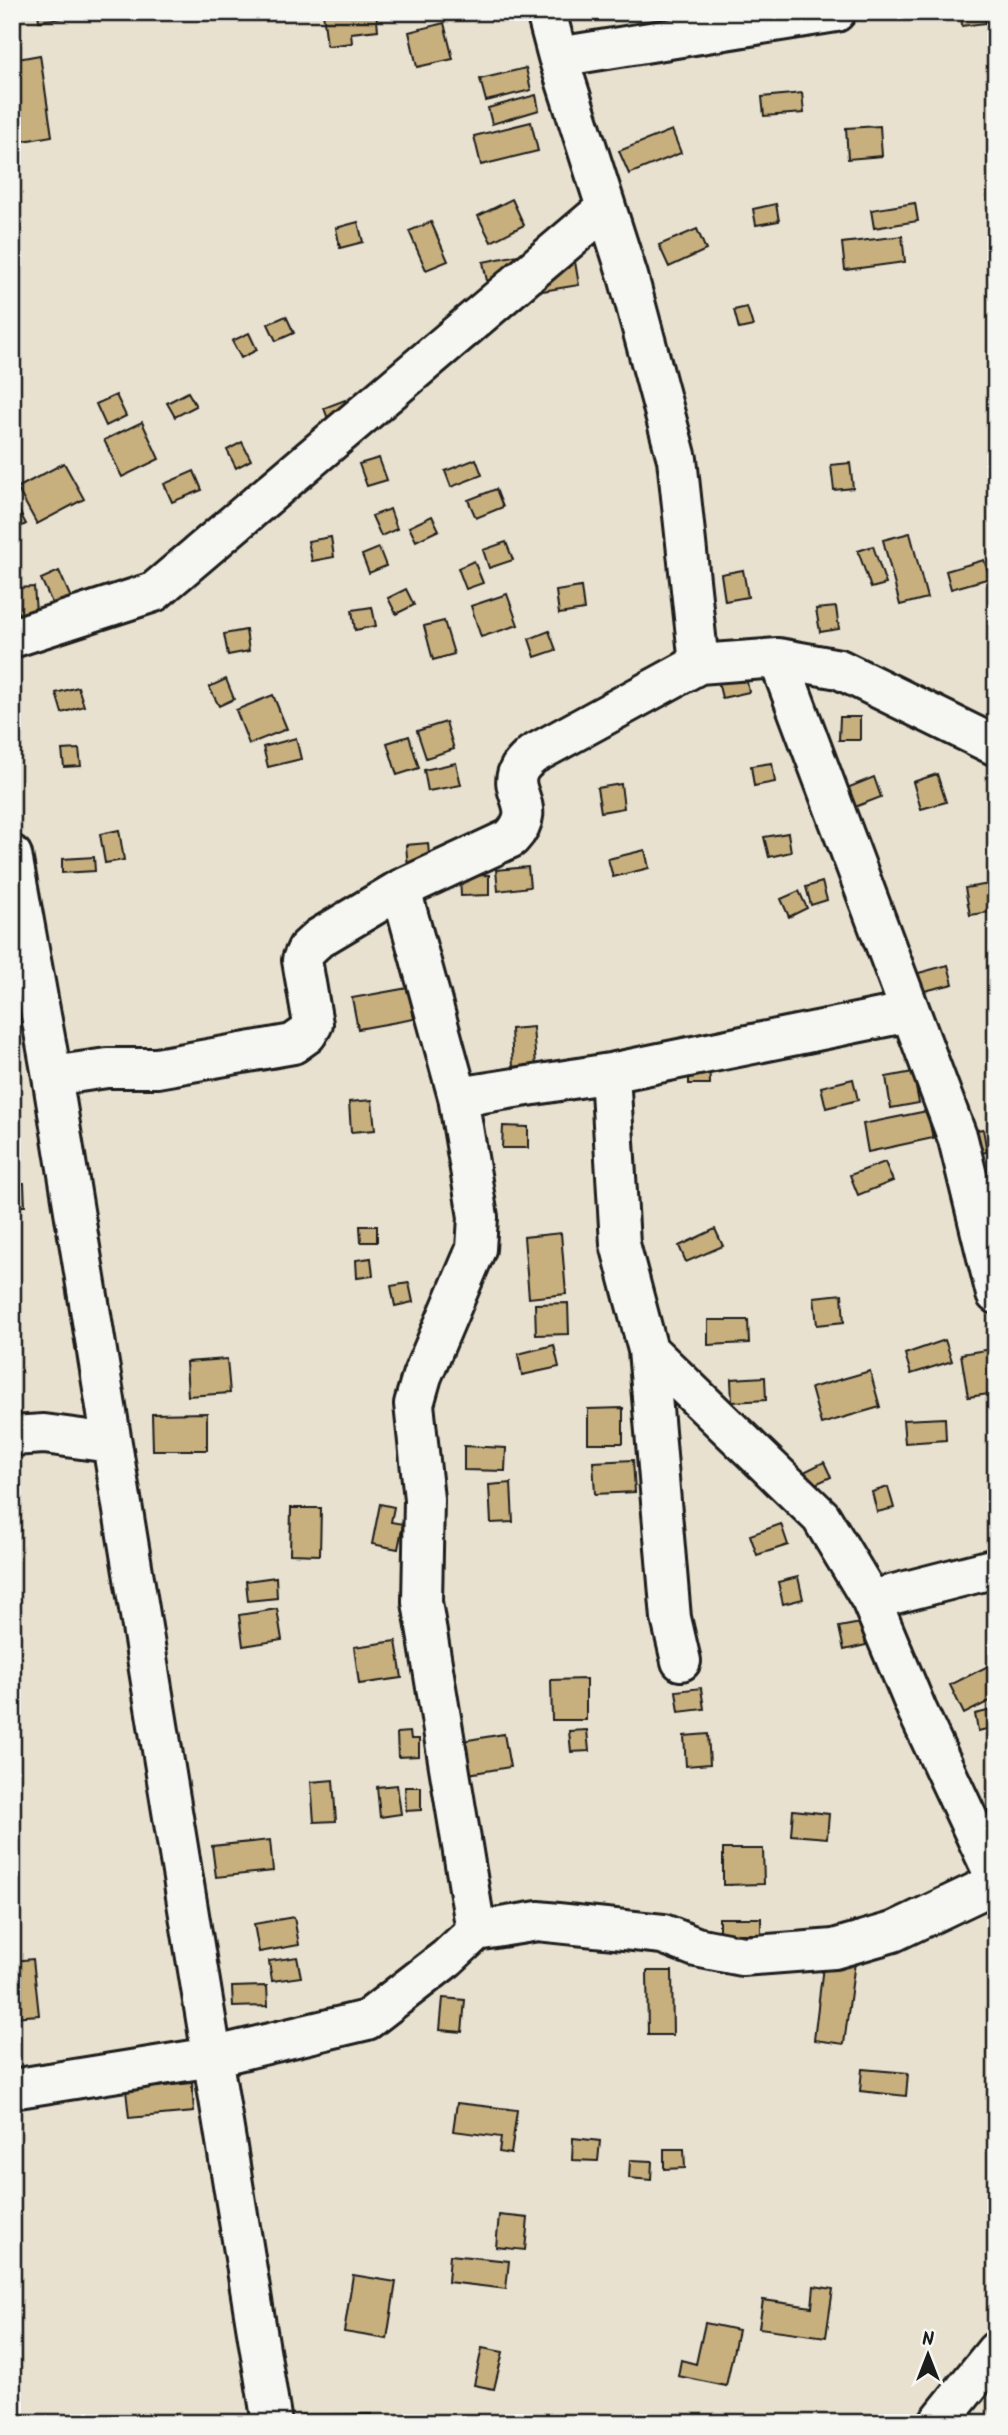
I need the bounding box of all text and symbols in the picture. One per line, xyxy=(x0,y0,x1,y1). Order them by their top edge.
north arrow xyxy=(892,2320,962,2390)
text: N xyxy=(922,2325,934,2355)

